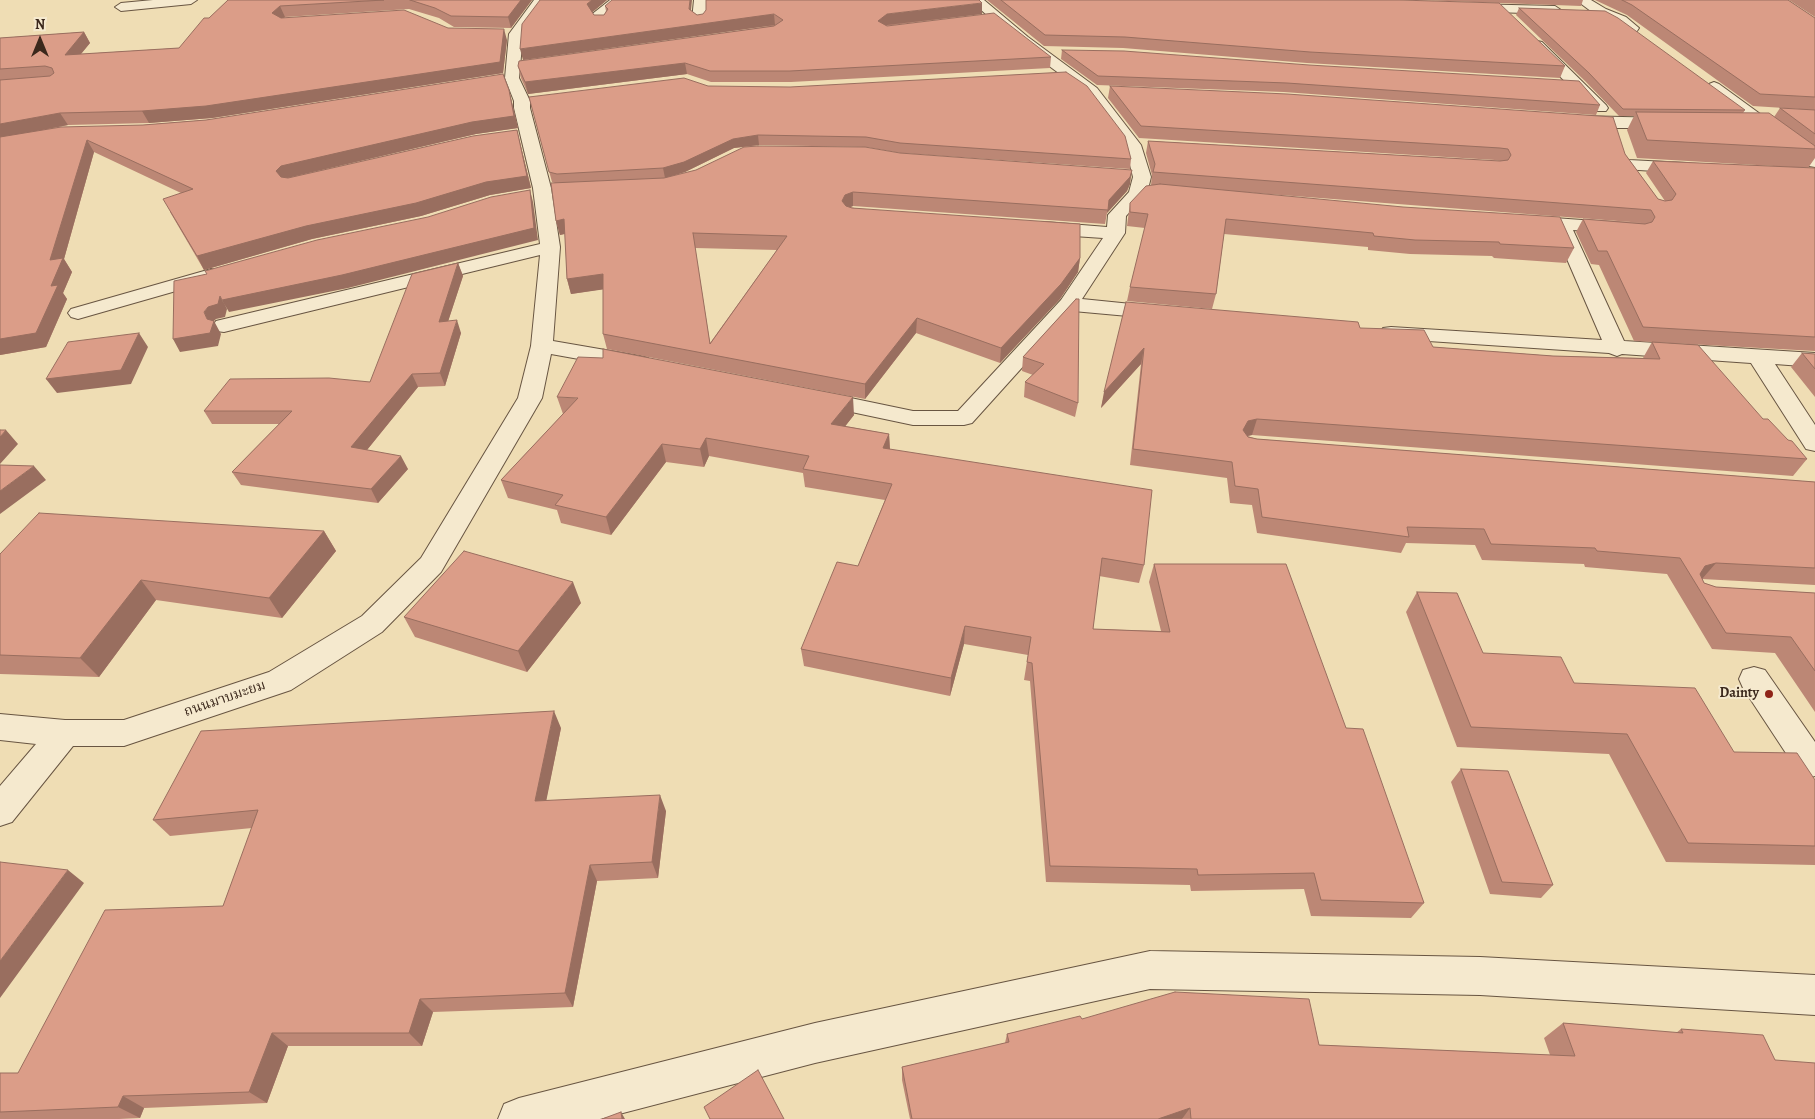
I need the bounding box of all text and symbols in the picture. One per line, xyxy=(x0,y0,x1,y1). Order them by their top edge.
north arrow xyxy=(15,15,65,65)
text: N xyxy=(35,15,45,34)
street label: ถนนมาบมะยม xyxy=(182,677,268,721)
place label: Dainty xyxy=(1719,686,1759,702)
marker: Dainty xyxy=(1763,688,1775,700)

